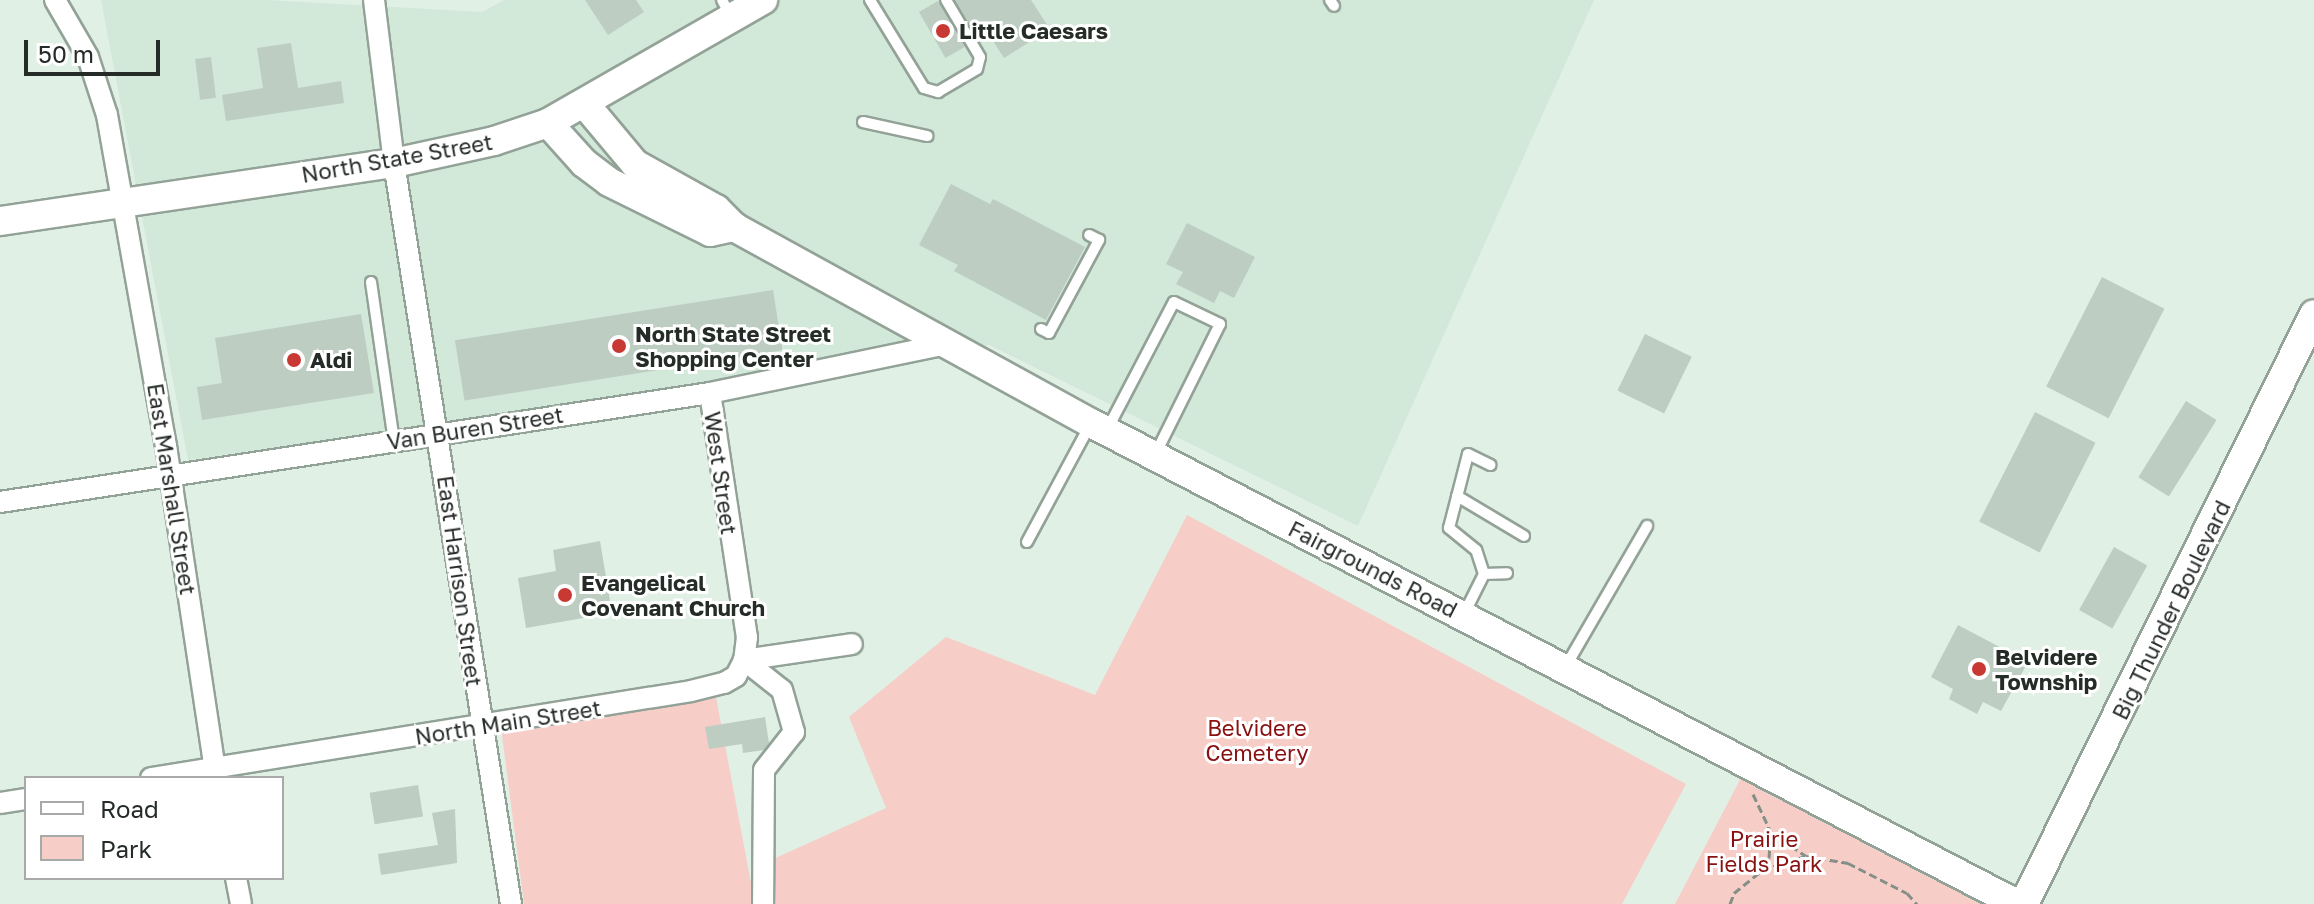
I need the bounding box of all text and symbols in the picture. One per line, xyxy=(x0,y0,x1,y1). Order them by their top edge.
place label: Little Caesars xyxy=(959,18,1108,44)
marker: Little Caesars xyxy=(934,22,952,40)
scale bar xyxy=(28,24,164,74)
text: 50 m xyxy=(38,39,94,68)
street label: North State Street xyxy=(299,128,495,188)
place label: North State Street Shopping Center xyxy=(635,320,831,372)
marker: North State Street Shopping Center xyxy=(610,337,628,355)
place label: Aldi xyxy=(310,347,352,373)
marker: Aldi xyxy=(285,351,303,369)
street label: East Marshall Street xyxy=(142,381,202,597)
street label: Van Buren Street xyxy=(385,401,565,455)
street label: West Street xyxy=(699,410,743,536)
street label: East Harrison Street xyxy=(432,474,488,688)
street label: Big Thunder Boulevard xyxy=(2106,496,2236,724)
street label: Fairgrounds Road xyxy=(1284,515,1462,623)
place label: Evangelical Covenant Church xyxy=(581,569,765,620)
marker: Evangelical Covenant Church xyxy=(556,586,574,604)
place label: Belvidere Township xyxy=(1995,643,2097,694)
marker: Belvidere Township xyxy=(1970,660,1988,678)
street label: North Main Street xyxy=(413,694,603,750)
park label: Belvidere Cemetery xyxy=(1205,714,1309,766)
legend xyxy=(24,776,284,880)
text: Road xyxy=(100,794,159,823)
park label: Prairie Fields Park xyxy=(1706,825,1822,876)
text: Park xyxy=(100,834,152,863)

